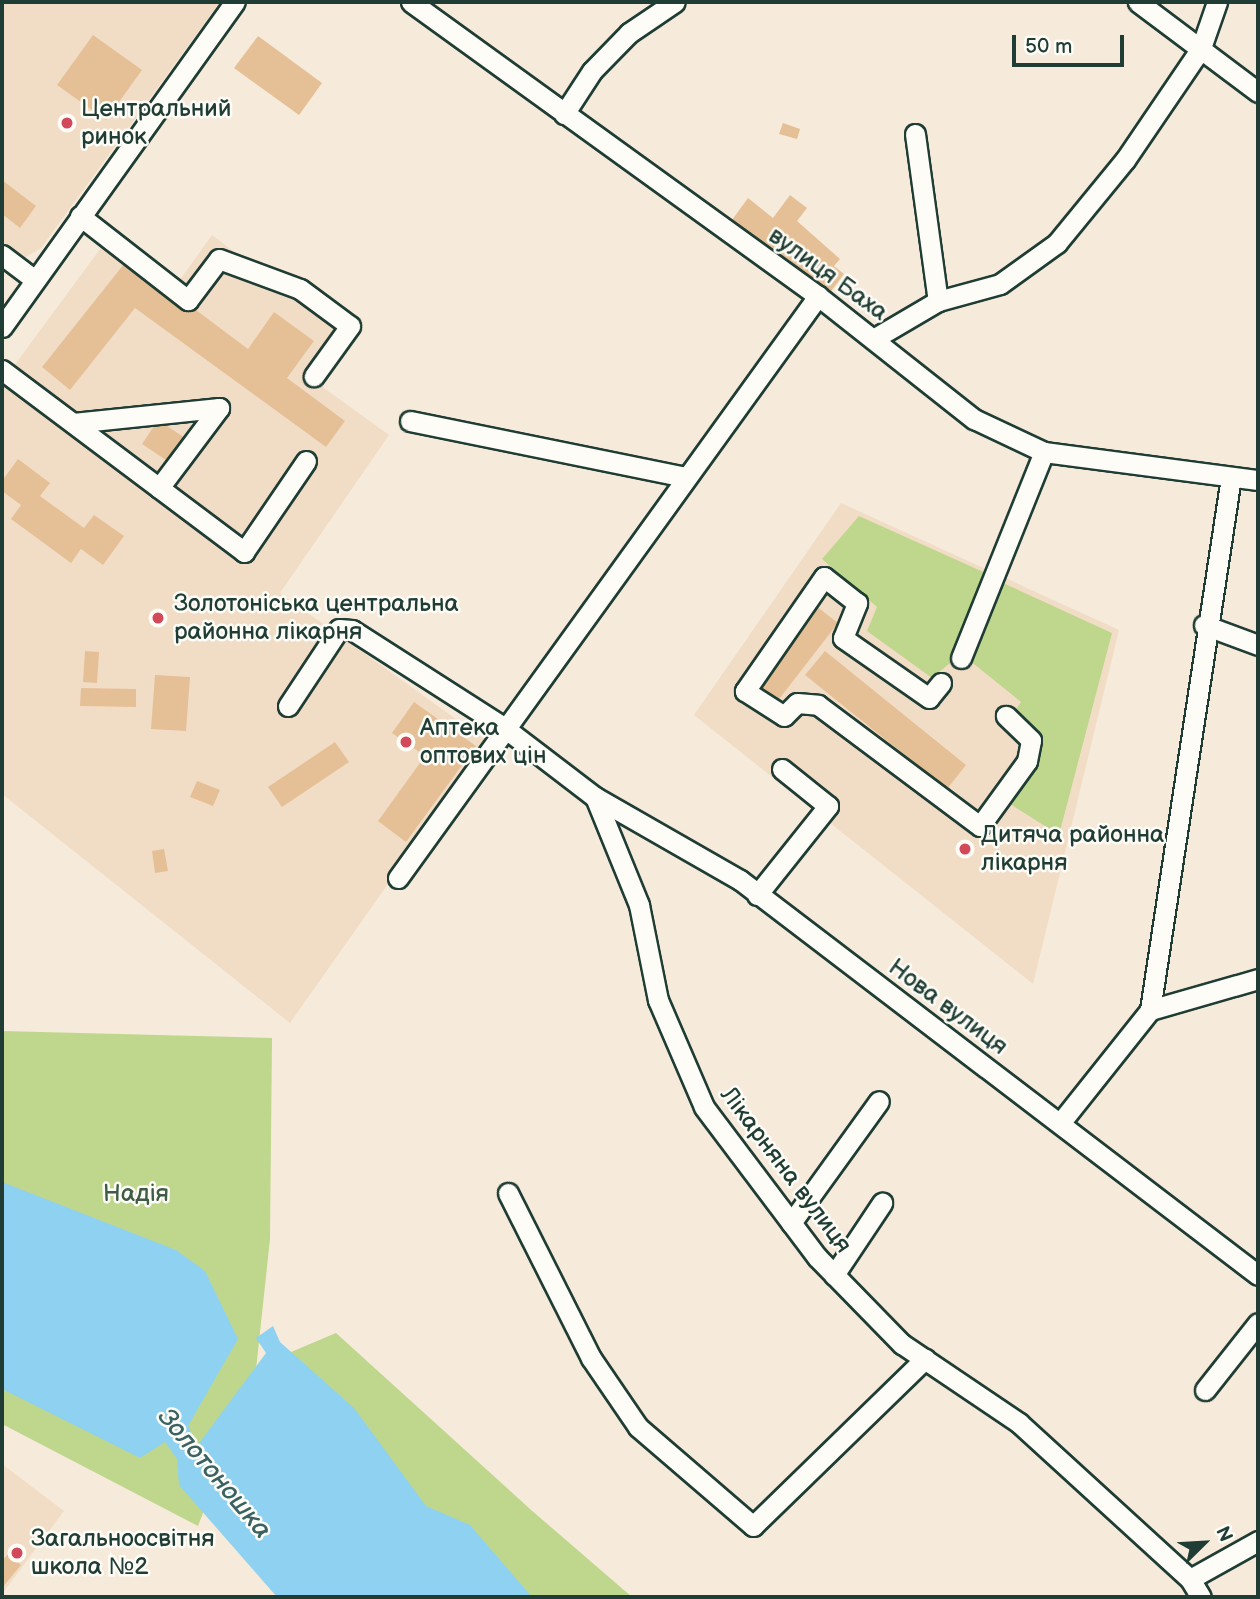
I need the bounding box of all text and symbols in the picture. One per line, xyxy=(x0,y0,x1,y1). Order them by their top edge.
scale bar xyxy=(1015,21,1127,65)
text: 50 m xyxy=(1025,34,1072,59)
place label: Центральний ринок xyxy=(81,95,231,151)
marker: Центральний ринок xyxy=(59,115,75,131)
street label: вулиця Баха xyxy=(763,221,893,327)
place label: Золотоніська центральна районна лікарня xyxy=(174,590,459,646)
marker: Золотоніська центральна районна лікарня xyxy=(148,608,168,628)
place label: Аптека оптових цін xyxy=(420,714,547,770)
marker: Аптека оптових цін xyxy=(398,734,414,750)
place label: Дитяча районна лікарня xyxy=(981,821,1164,877)
marker: Дитяча районна лікарня xyxy=(955,839,975,859)
street label: Нова вулиця xyxy=(883,953,1013,1061)
street label: Лікарняна вулиця xyxy=(714,1081,858,1259)
park label: Надія xyxy=(103,1180,169,1208)
water label: Золотоношка xyxy=(151,1403,277,1545)
north arrow xyxy=(1169,1508,1239,1578)
text: N xyxy=(1210,1523,1237,1545)
place label: Загальноосвітня школа №2 xyxy=(31,1525,215,1581)
marker: Загальноосвітня школа №2 xyxy=(9,1545,25,1561)

